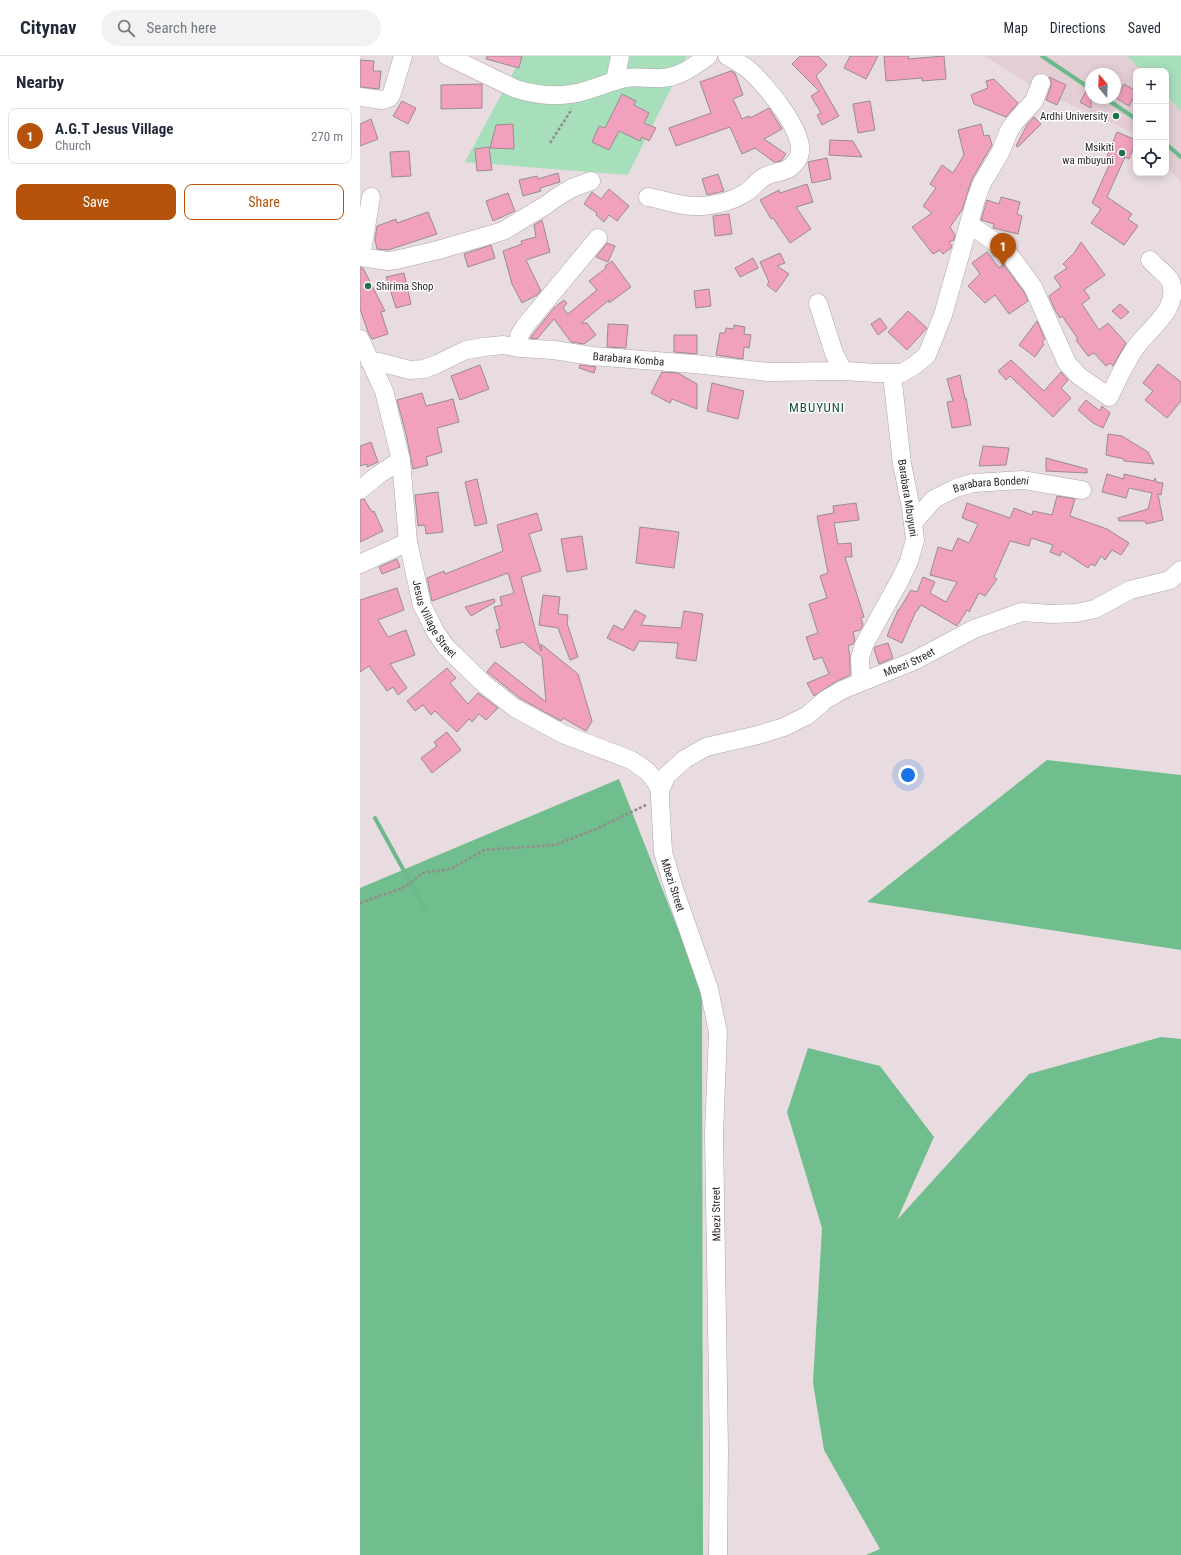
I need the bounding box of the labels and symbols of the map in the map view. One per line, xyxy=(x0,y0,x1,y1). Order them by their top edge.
north arrow xyxy=(1085,68,1121,104)
place label: Ardhi University xyxy=(1040,110,1108,123)
marker: Ardhi University xyxy=(1111,111,1121,121)
place label: Msikiti wa mbuyuni xyxy=(1062,141,1114,167)
marker: Msikiti wa mbuyuni xyxy=(1117,148,1127,158)
pin: 1 xyxy=(990,233,1016,266)
place label: Shirima Shop xyxy=(376,280,433,293)
marker: Shirima Shop xyxy=(363,281,373,291)
street label: Barabara Komba xyxy=(592,350,665,369)
district label: MBUYUNI xyxy=(789,400,845,415)
street label: Barabara Mbuyuni xyxy=(895,458,920,538)
street label: Barabara Bondeni xyxy=(952,474,1030,496)
street label: Jesus Village Street xyxy=(410,579,459,661)
street label: Mbezi Street xyxy=(882,645,937,680)
your location xyxy=(898,765,918,785)
street label: Mbezi Street xyxy=(658,857,687,913)
street label: Mbezi Street xyxy=(710,1187,723,1241)

